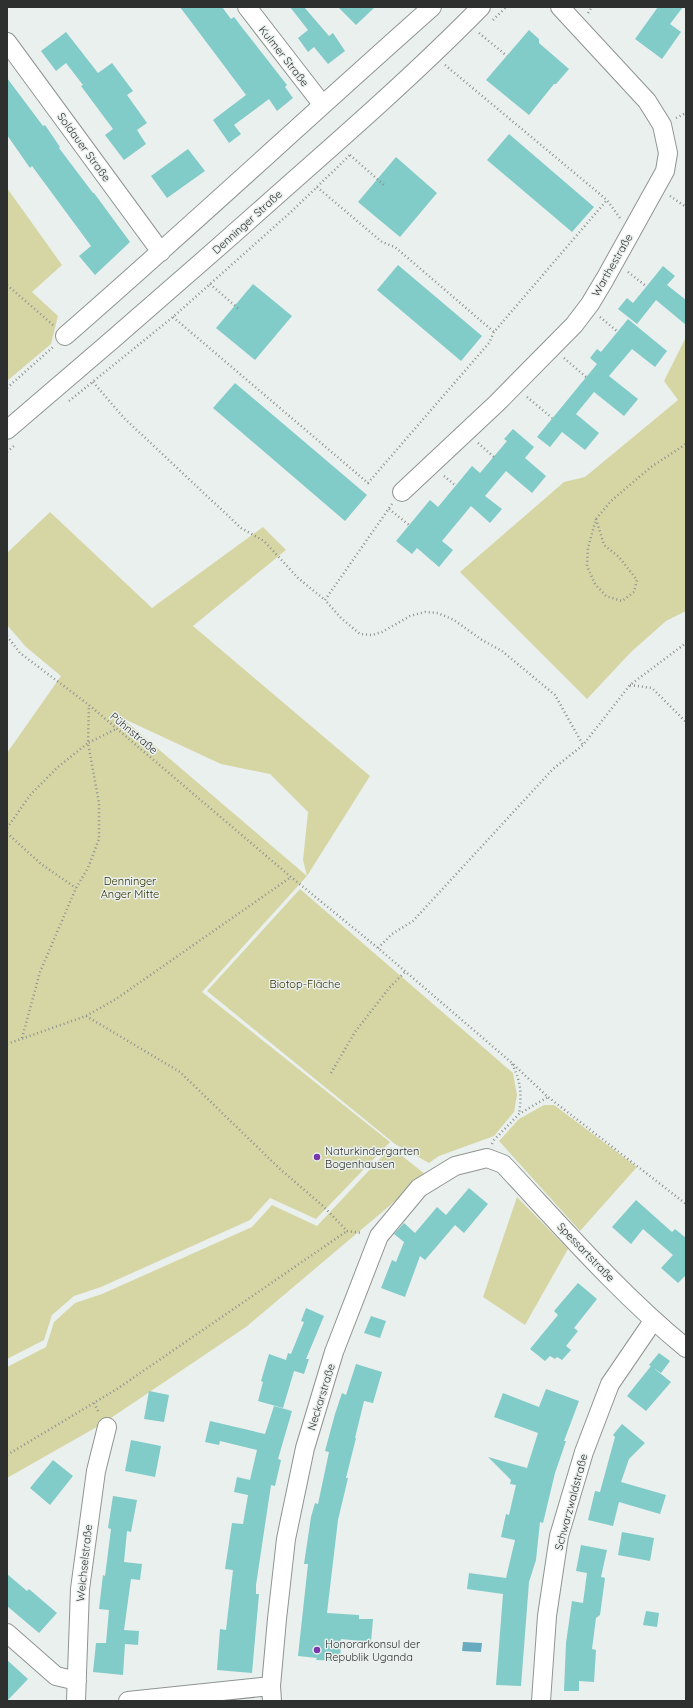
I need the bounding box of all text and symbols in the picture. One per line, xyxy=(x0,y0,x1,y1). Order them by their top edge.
street label: Kulmer Straße xyxy=(256,23,312,89)
street label: Soldauer Straße xyxy=(54,110,114,184)
street label: Denninger Straße xyxy=(209,187,285,257)
street label: Warthestraße xyxy=(588,231,636,299)
street label: Pühnstraße xyxy=(107,709,161,757)
park label: Denninger Anger Mitte xyxy=(101,874,159,901)
park label: Biotop-Fläche xyxy=(269,977,341,991)
place label: Naturkindergarten Bogenhausen xyxy=(325,1144,419,1171)
marker: Naturkindergarten Bogenhausen xyxy=(312,1152,322,1162)
street label: Spessartstraße xyxy=(554,1219,618,1285)
street label: Neckarstraße xyxy=(304,1362,338,1432)
street label: Schwarzwaldstraße xyxy=(551,1452,591,1552)
street label: Weichselstraße xyxy=(73,1524,95,1602)
place label: Honorarkonsul der Republik Uganda xyxy=(325,1637,421,1664)
marker: Honorarkonsul der Republik Uganda xyxy=(312,1645,322,1655)

